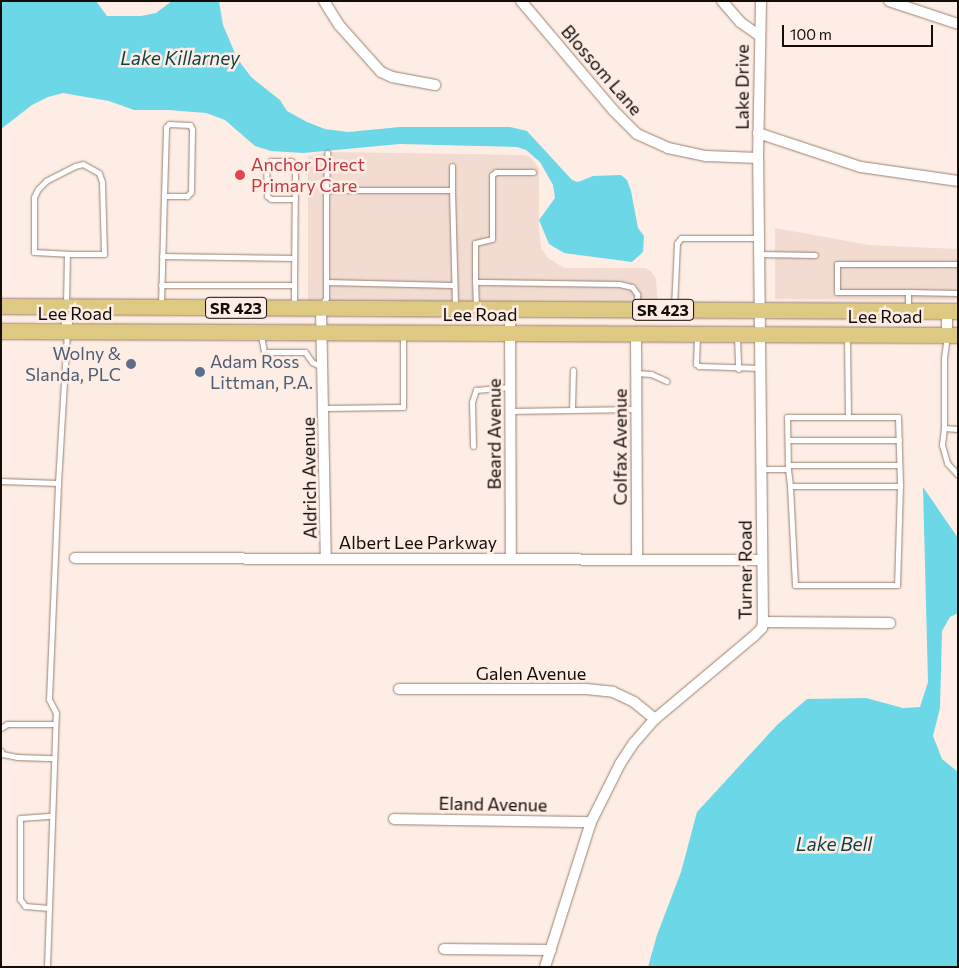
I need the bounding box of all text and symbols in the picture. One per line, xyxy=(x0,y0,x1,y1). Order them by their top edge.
scale bar xyxy=(784,15,935,47)
street label: Blossom Lane xyxy=(557,20,647,120)
text: 100 m xyxy=(790,25,832,43)
street label: Lake Drive xyxy=(731,44,753,130)
water label: Lake Killarney xyxy=(120,47,240,69)
place label: Anchor Direct Primary Care xyxy=(251,154,365,196)
marker: Anchor Direct Primary Care xyxy=(233,168,247,182)
road number: SR 423 xyxy=(205,294,267,322)
road number: SR 423 xyxy=(632,296,694,324)
street label: Lee Road xyxy=(38,302,112,324)
street label: Lee Road xyxy=(443,303,517,325)
street label: Lee Road xyxy=(848,305,922,327)
place label: Wolny & Slanda, PLC xyxy=(25,343,121,386)
place label: Adam Ross Littman, P.A. xyxy=(210,351,313,394)
marker: Wolny & Slanda, PLC xyxy=(125,358,137,370)
marker: Adam Ross Littman, P.A. xyxy=(194,366,206,378)
street label: Beard Avenue xyxy=(483,378,505,490)
street label: Colfax Avenue xyxy=(609,388,631,506)
street label: Aldrich Avenue xyxy=(297,417,321,539)
street label: Turner Road xyxy=(734,520,756,620)
street label: Albert Lee Parkway xyxy=(339,531,497,553)
street label: Galen Avenue xyxy=(476,662,586,684)
street label: Eland Avenue xyxy=(438,792,548,816)
water label: Lake Bell xyxy=(796,833,872,855)

